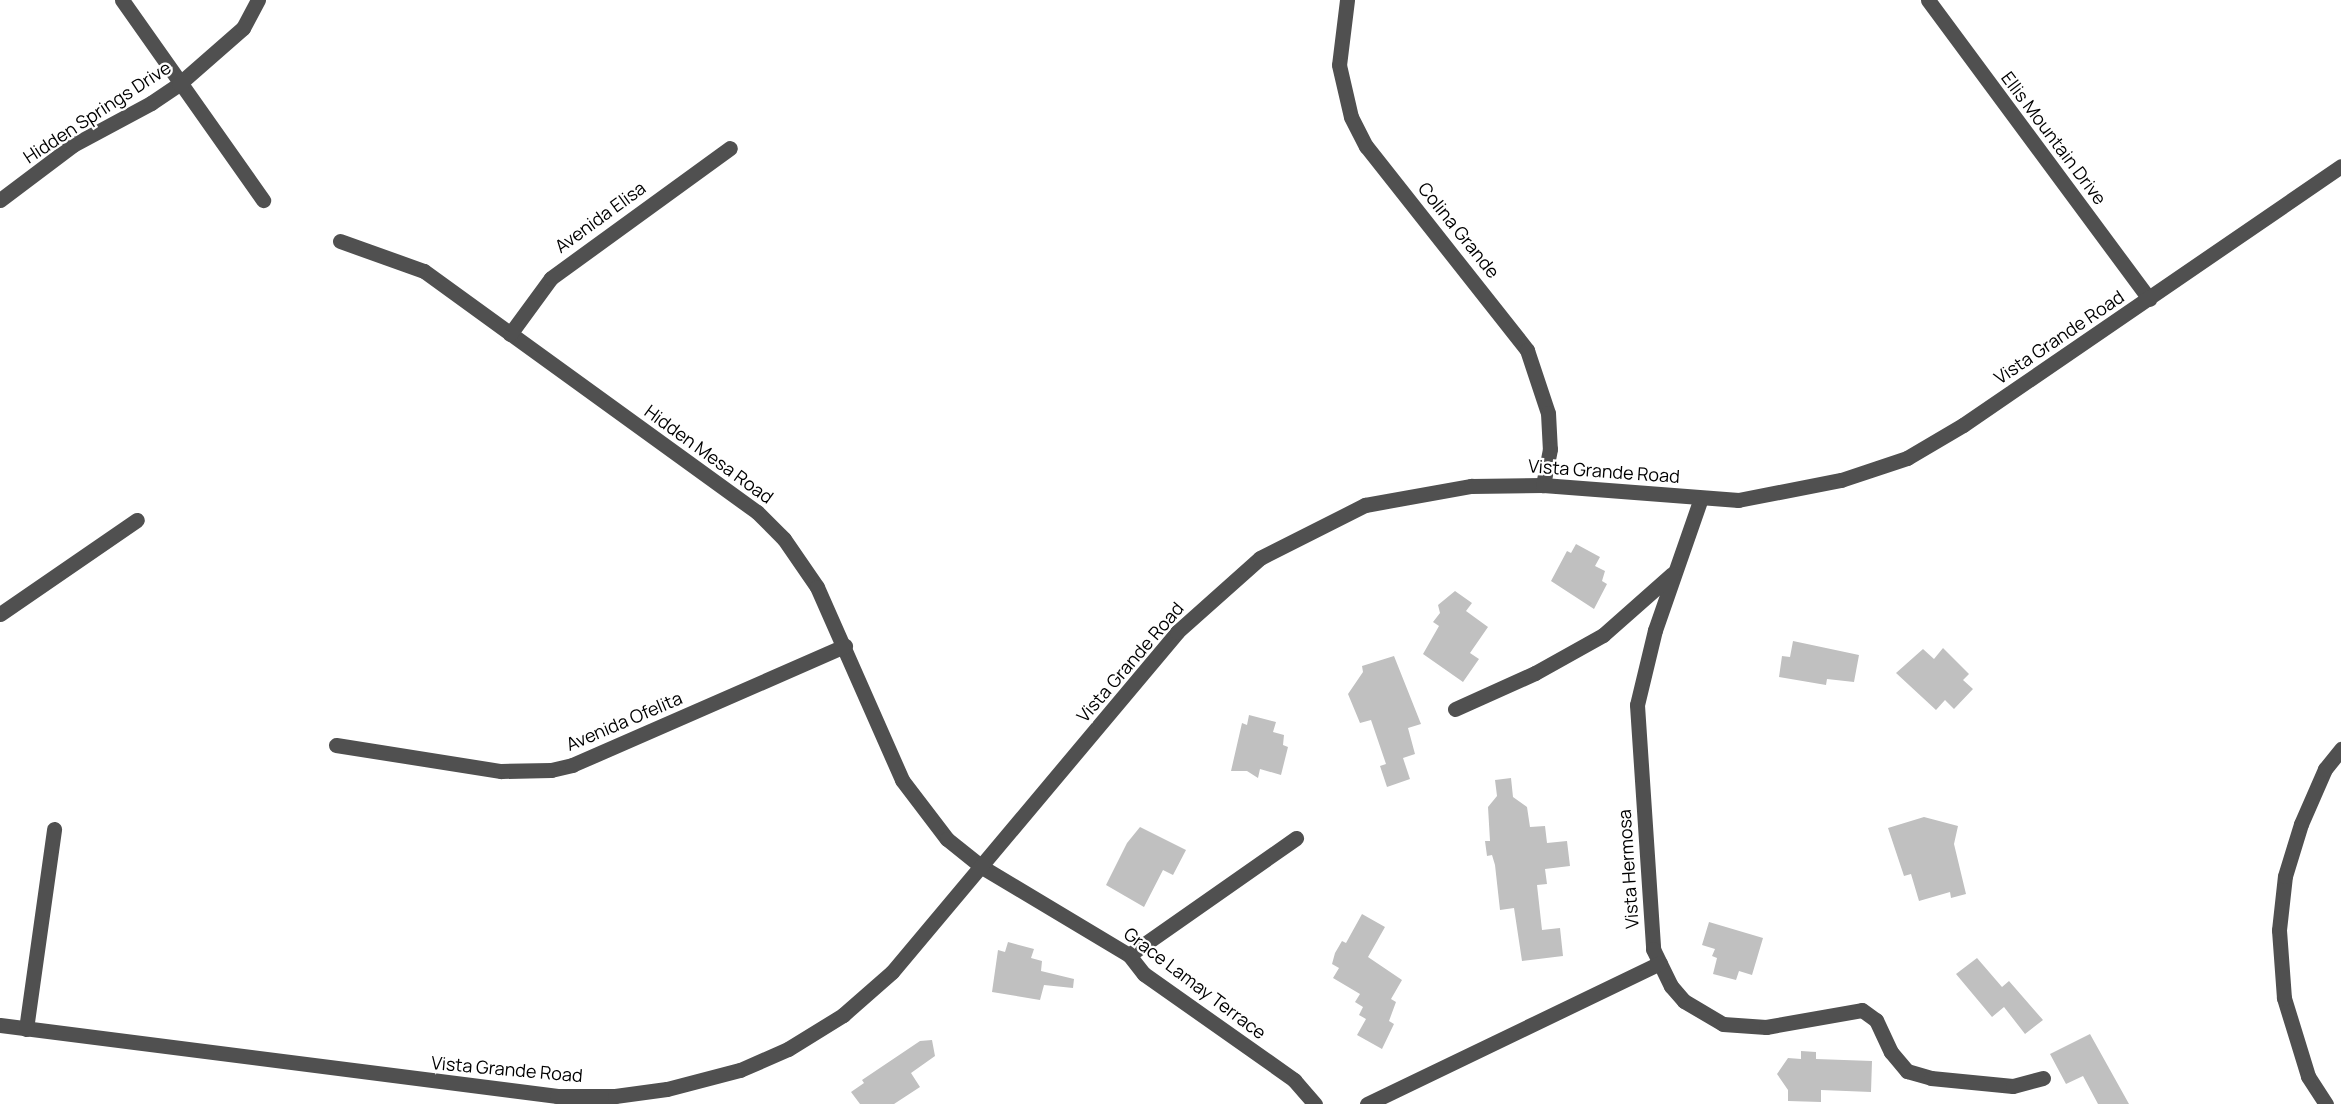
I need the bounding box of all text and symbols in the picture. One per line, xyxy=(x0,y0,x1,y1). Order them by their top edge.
street label: Hidden Springs Drive xyxy=(19,56,175,168)
street label: Ellis Mountain Drive xyxy=(1997,67,2111,209)
street label: Avenida Elisa xyxy=(550,177,650,257)
street label: Colina Grande xyxy=(1414,178,1504,282)
street label: Vista Grande Road xyxy=(1990,286,2128,388)
street label: Hidden Mesa Road xyxy=(640,400,778,508)
street label: Vista Grande Road xyxy=(1528,455,1680,487)
street label: Vista Grande Road xyxy=(1072,598,1188,726)
street label: Avenida Ofelita xyxy=(563,687,685,755)
street label: Vista Hermosa xyxy=(1613,809,1643,929)
street label: Grace Lamay Terrace xyxy=(1120,923,1270,1043)
street label: Vista Grande Road xyxy=(430,1052,584,1086)

